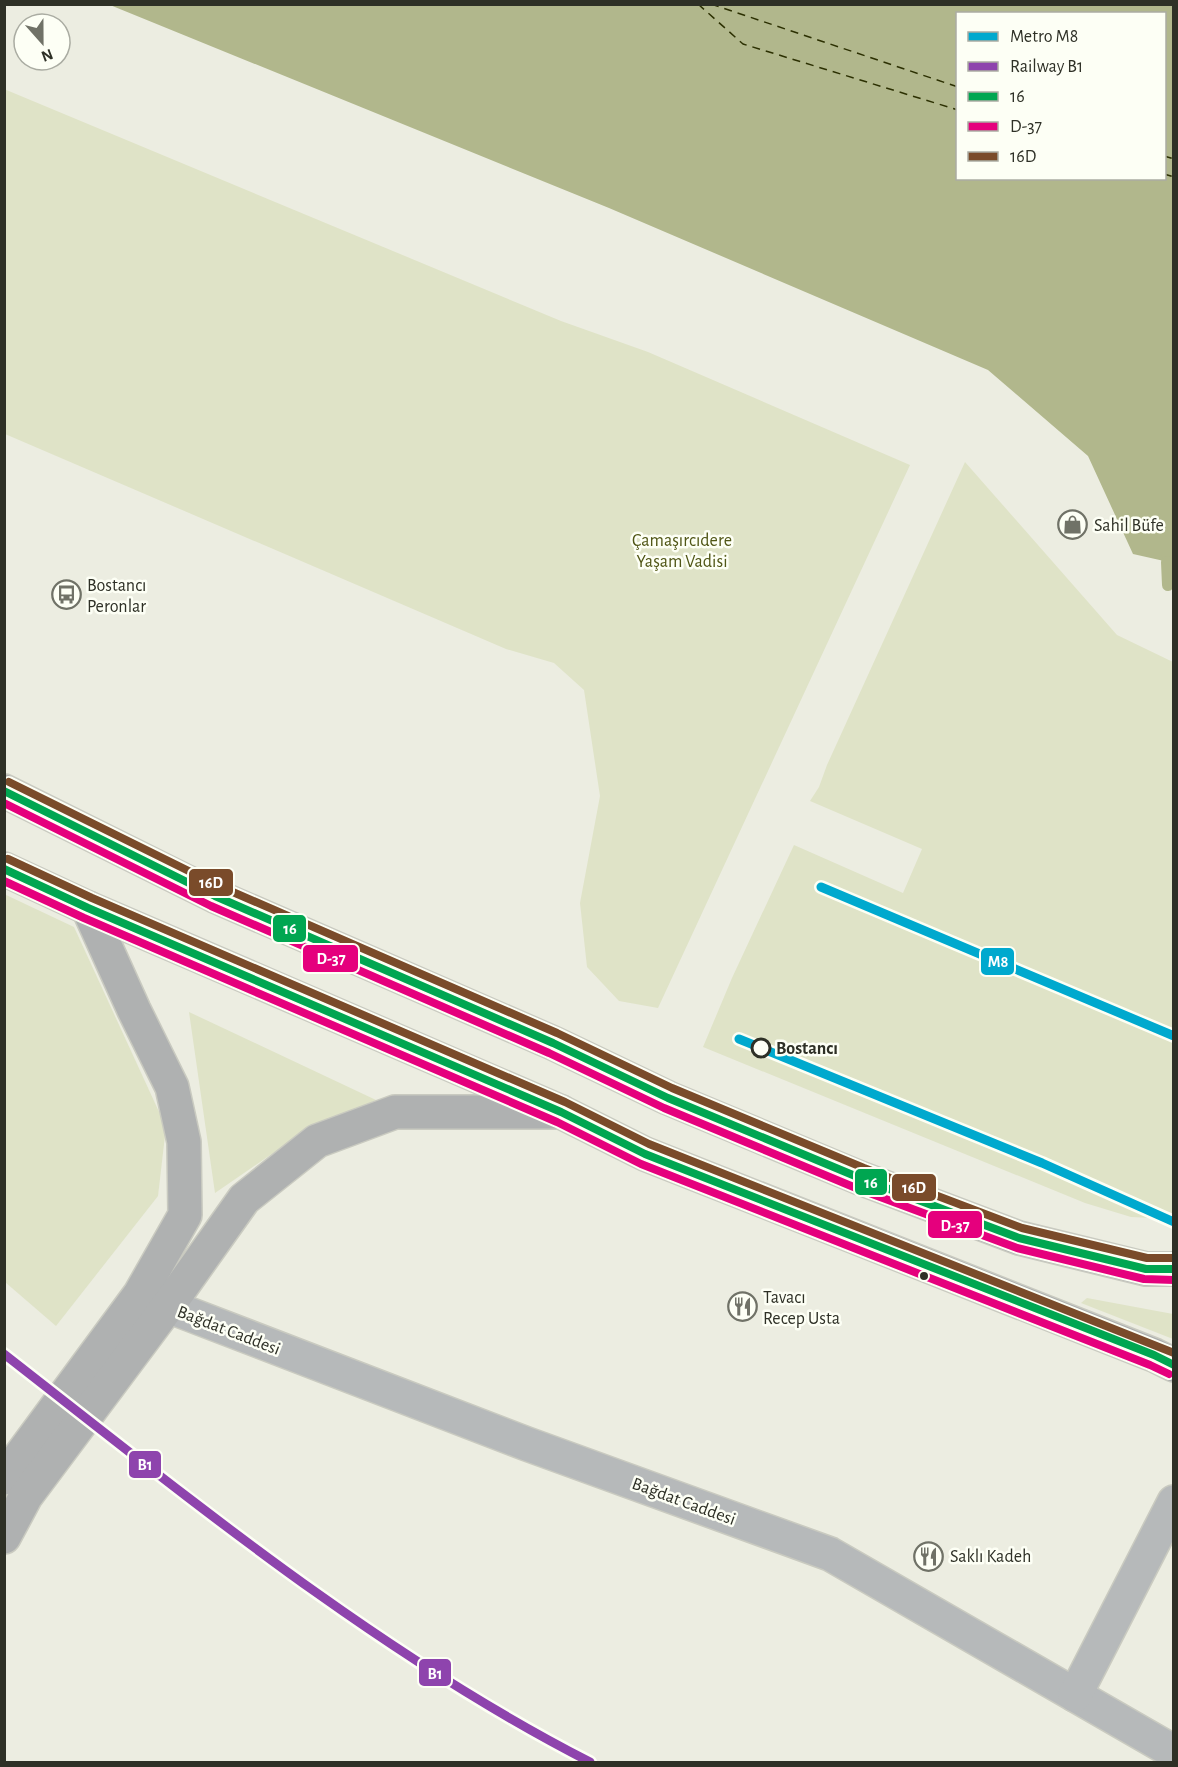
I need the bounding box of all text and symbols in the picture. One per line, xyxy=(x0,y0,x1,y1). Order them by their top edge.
north arrow xyxy=(12,12,72,72)
legend xyxy=(956,12,1166,180)
text: Metro M8 xyxy=(1010,28,1078,46)
text: N xyxy=(39,46,55,65)
text: Railway B1 xyxy=(1010,58,1083,76)
text: 16 xyxy=(1010,88,1025,106)
text: D-37 xyxy=(1010,118,1042,136)
text: 16D xyxy=(1010,148,1036,166)
shop icon: Sahil Büfe xyxy=(1057,509,1089,541)
place label: Sahil Büfe xyxy=(1094,517,1164,535)
park label: Çamaşırcıdere Yaşam Vadisi xyxy=(632,532,732,571)
place label: Bostancı Peronlar xyxy=(87,577,146,616)
bus stop icon: Bostancı Peronlar xyxy=(50,579,82,611)
line badge: 16D xyxy=(188,868,234,897)
text: 16D xyxy=(199,875,224,891)
line badge: 16 xyxy=(272,914,307,943)
text: 16 xyxy=(283,921,297,937)
line badge: D-37 xyxy=(302,944,359,973)
line badge: M8 xyxy=(980,947,1015,976)
text: D-37 xyxy=(316,951,346,967)
text: M8 xyxy=(988,954,1008,970)
marker: Bostancı xyxy=(751,1038,771,1058)
place label: Bostancı xyxy=(776,1040,838,1058)
line badge: 16 xyxy=(854,1168,888,1196)
line badge: 16D xyxy=(891,1173,937,1202)
text: 16 xyxy=(864,1175,878,1191)
text: 16D xyxy=(902,1180,927,1196)
line badge: D-37 xyxy=(927,1210,983,1239)
text: D-37 xyxy=(940,1218,970,1234)
unlabelled marker xyxy=(918,1270,930,1282)
place label: Tavacı Recep Usta xyxy=(763,1289,840,1328)
restaurant icon: Tavacı Recep Usta xyxy=(726,1291,758,1323)
street label: Bağdat Caddesi xyxy=(175,1303,283,1359)
line badge: B1 xyxy=(128,1450,162,1479)
text: B1 xyxy=(137,1457,153,1473)
street label: Bağdat Caddesi xyxy=(629,1475,738,1529)
restaurant icon: Saklı Kadeh xyxy=(913,1540,945,1572)
place label: Saklı Kadeh xyxy=(950,1548,1031,1566)
line badge: B1 xyxy=(418,1658,452,1687)
text: B1 xyxy=(427,1666,443,1682)

